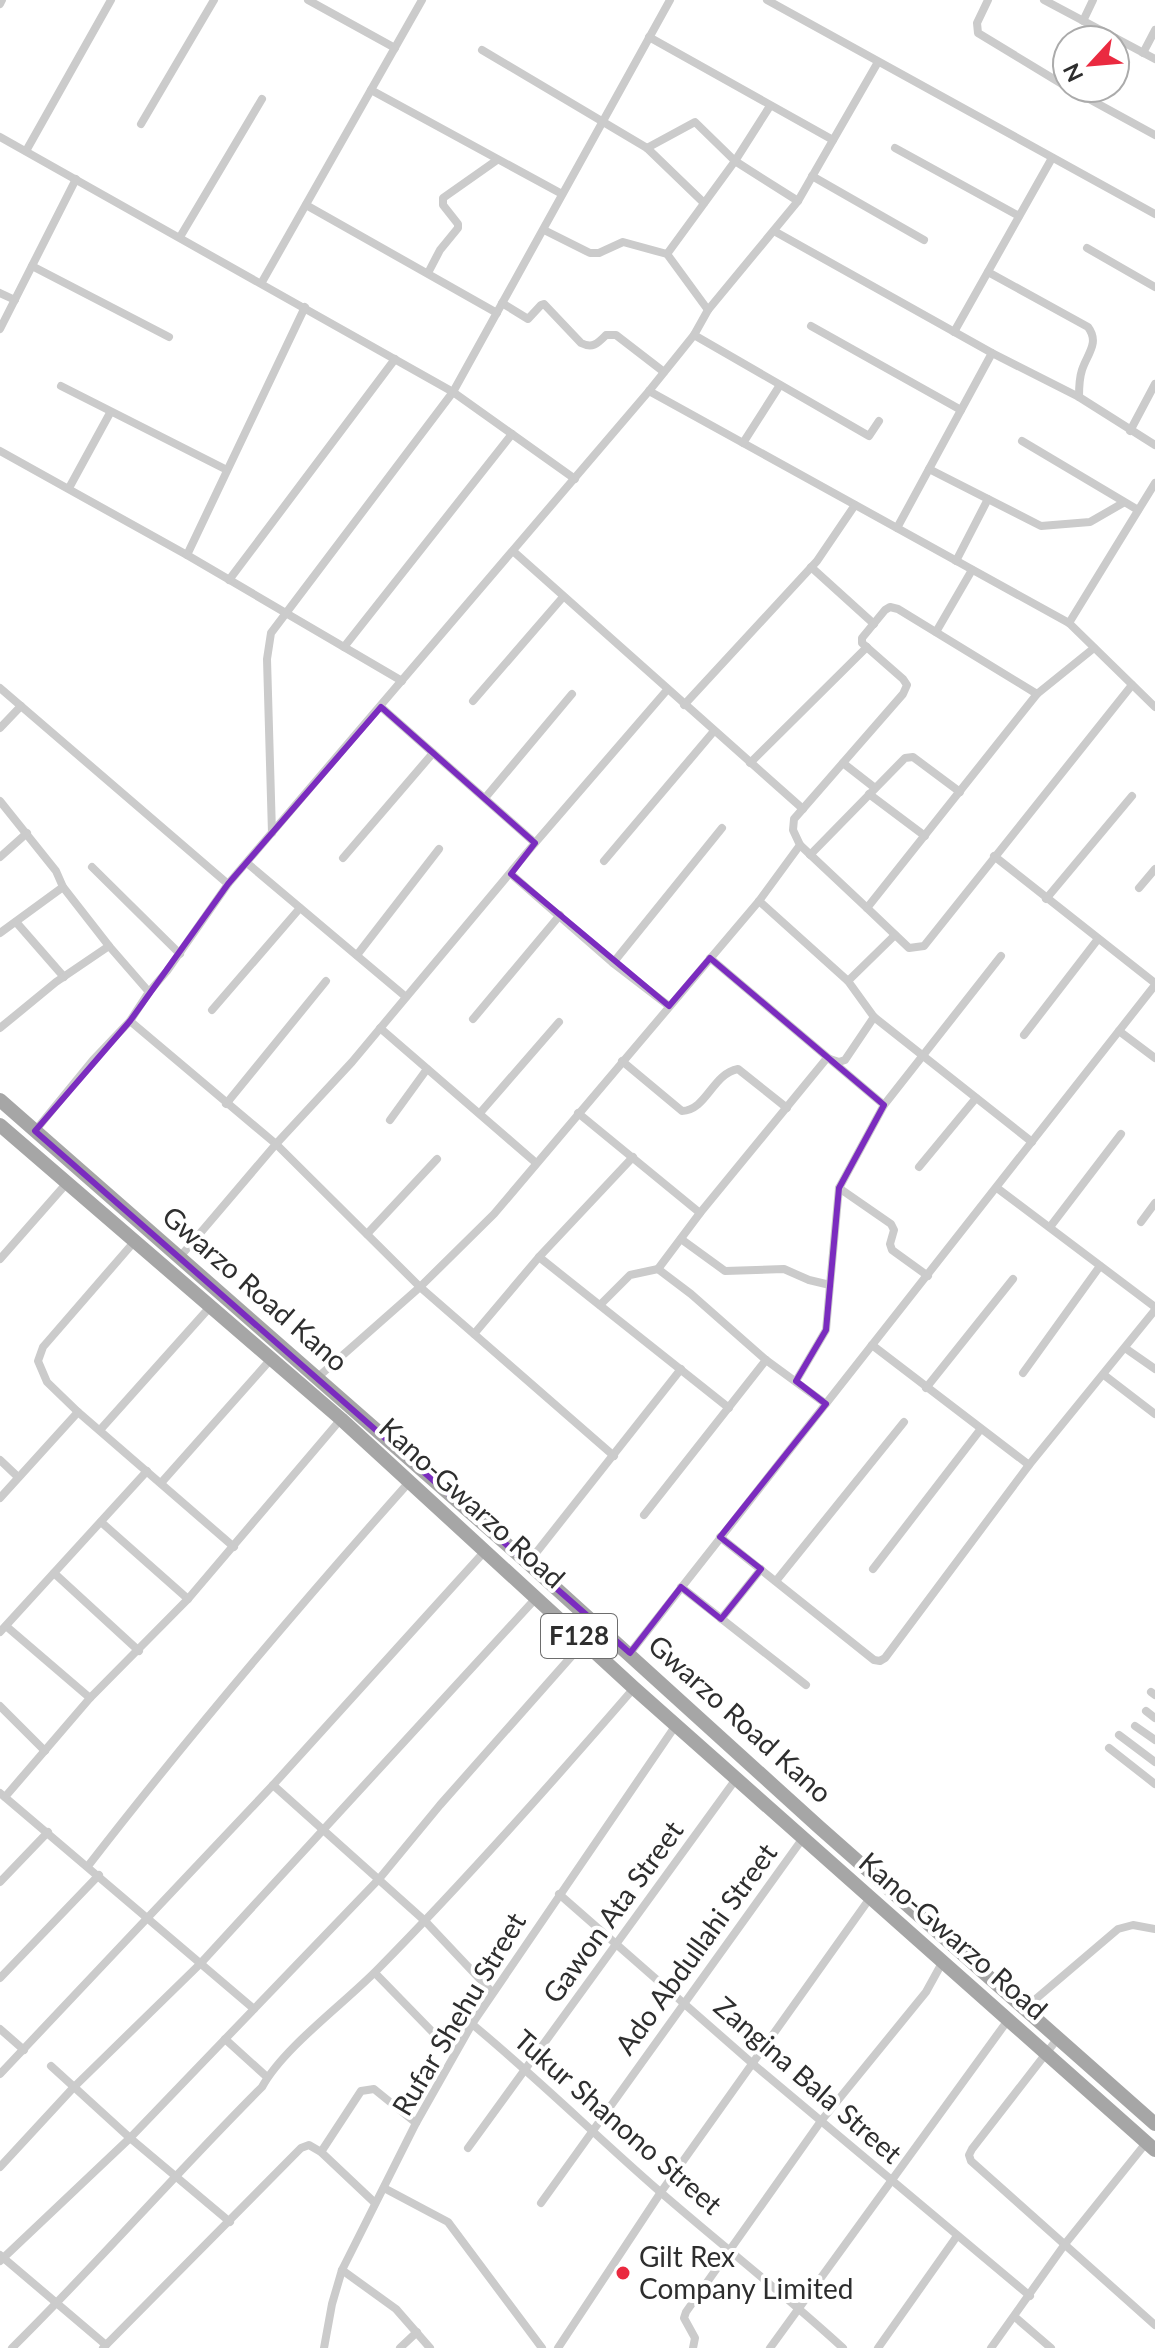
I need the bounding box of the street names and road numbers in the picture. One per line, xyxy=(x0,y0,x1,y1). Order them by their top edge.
street label: Gwarzo Road Kano xyxy=(156,1198,355,1378)
street label: Kano-Gwarzo Road xyxy=(373,1410,572,1594)
road number: F128 xyxy=(541,1614,617,1658)
street label: Gwarzo Road Kano xyxy=(642,1627,839,1809)
street label: Gawon Ata Street xyxy=(535,1814,690,2009)
street label: Ado Abdullahi Street xyxy=(607,1836,783,2061)
street label: Kano-Gwarzo Road xyxy=(853,1844,1055,2026)
street label: Rufar Shehu Street xyxy=(384,1906,532,2121)
street label: Zangina Bala Street xyxy=(708,1989,909,2170)
street label: Tukur Shanono Street xyxy=(508,2022,730,2221)

